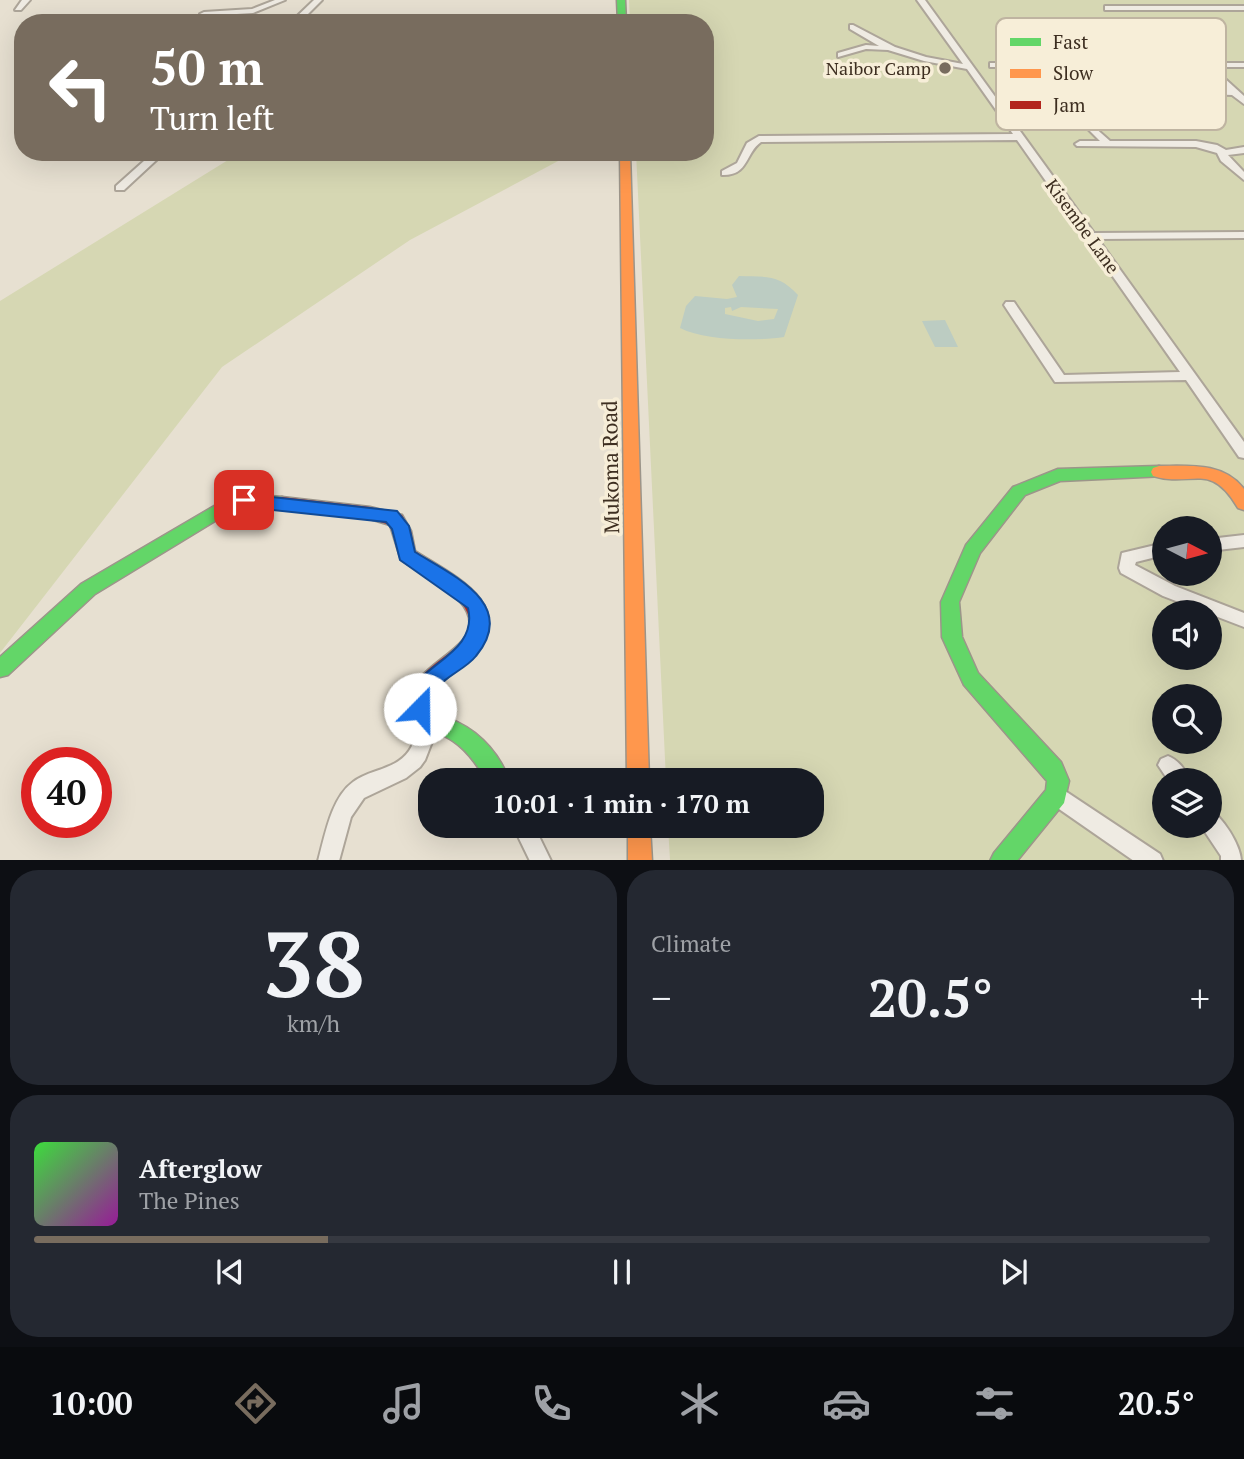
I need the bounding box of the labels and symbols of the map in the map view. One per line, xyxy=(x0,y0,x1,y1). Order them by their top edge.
legend xyxy=(996,18,1226,130)
text: Fast xyxy=(1053,29,1088,54)
place label: Naibor Camp xyxy=(826,56,931,80)
marker: Naibor Camp xyxy=(937,60,953,76)
text: Slow xyxy=(1053,60,1094,85)
text: Jam xyxy=(1053,92,1086,117)
street label: Kisembe Lane xyxy=(1041,174,1125,278)
street label: Mukoma Road xyxy=(595,400,625,534)
pin xyxy=(214,470,274,530)
north arrow xyxy=(1152,516,1222,586)
position arrow xyxy=(383,672,457,746)
speed limit sign: 40 xyxy=(21,747,112,838)

